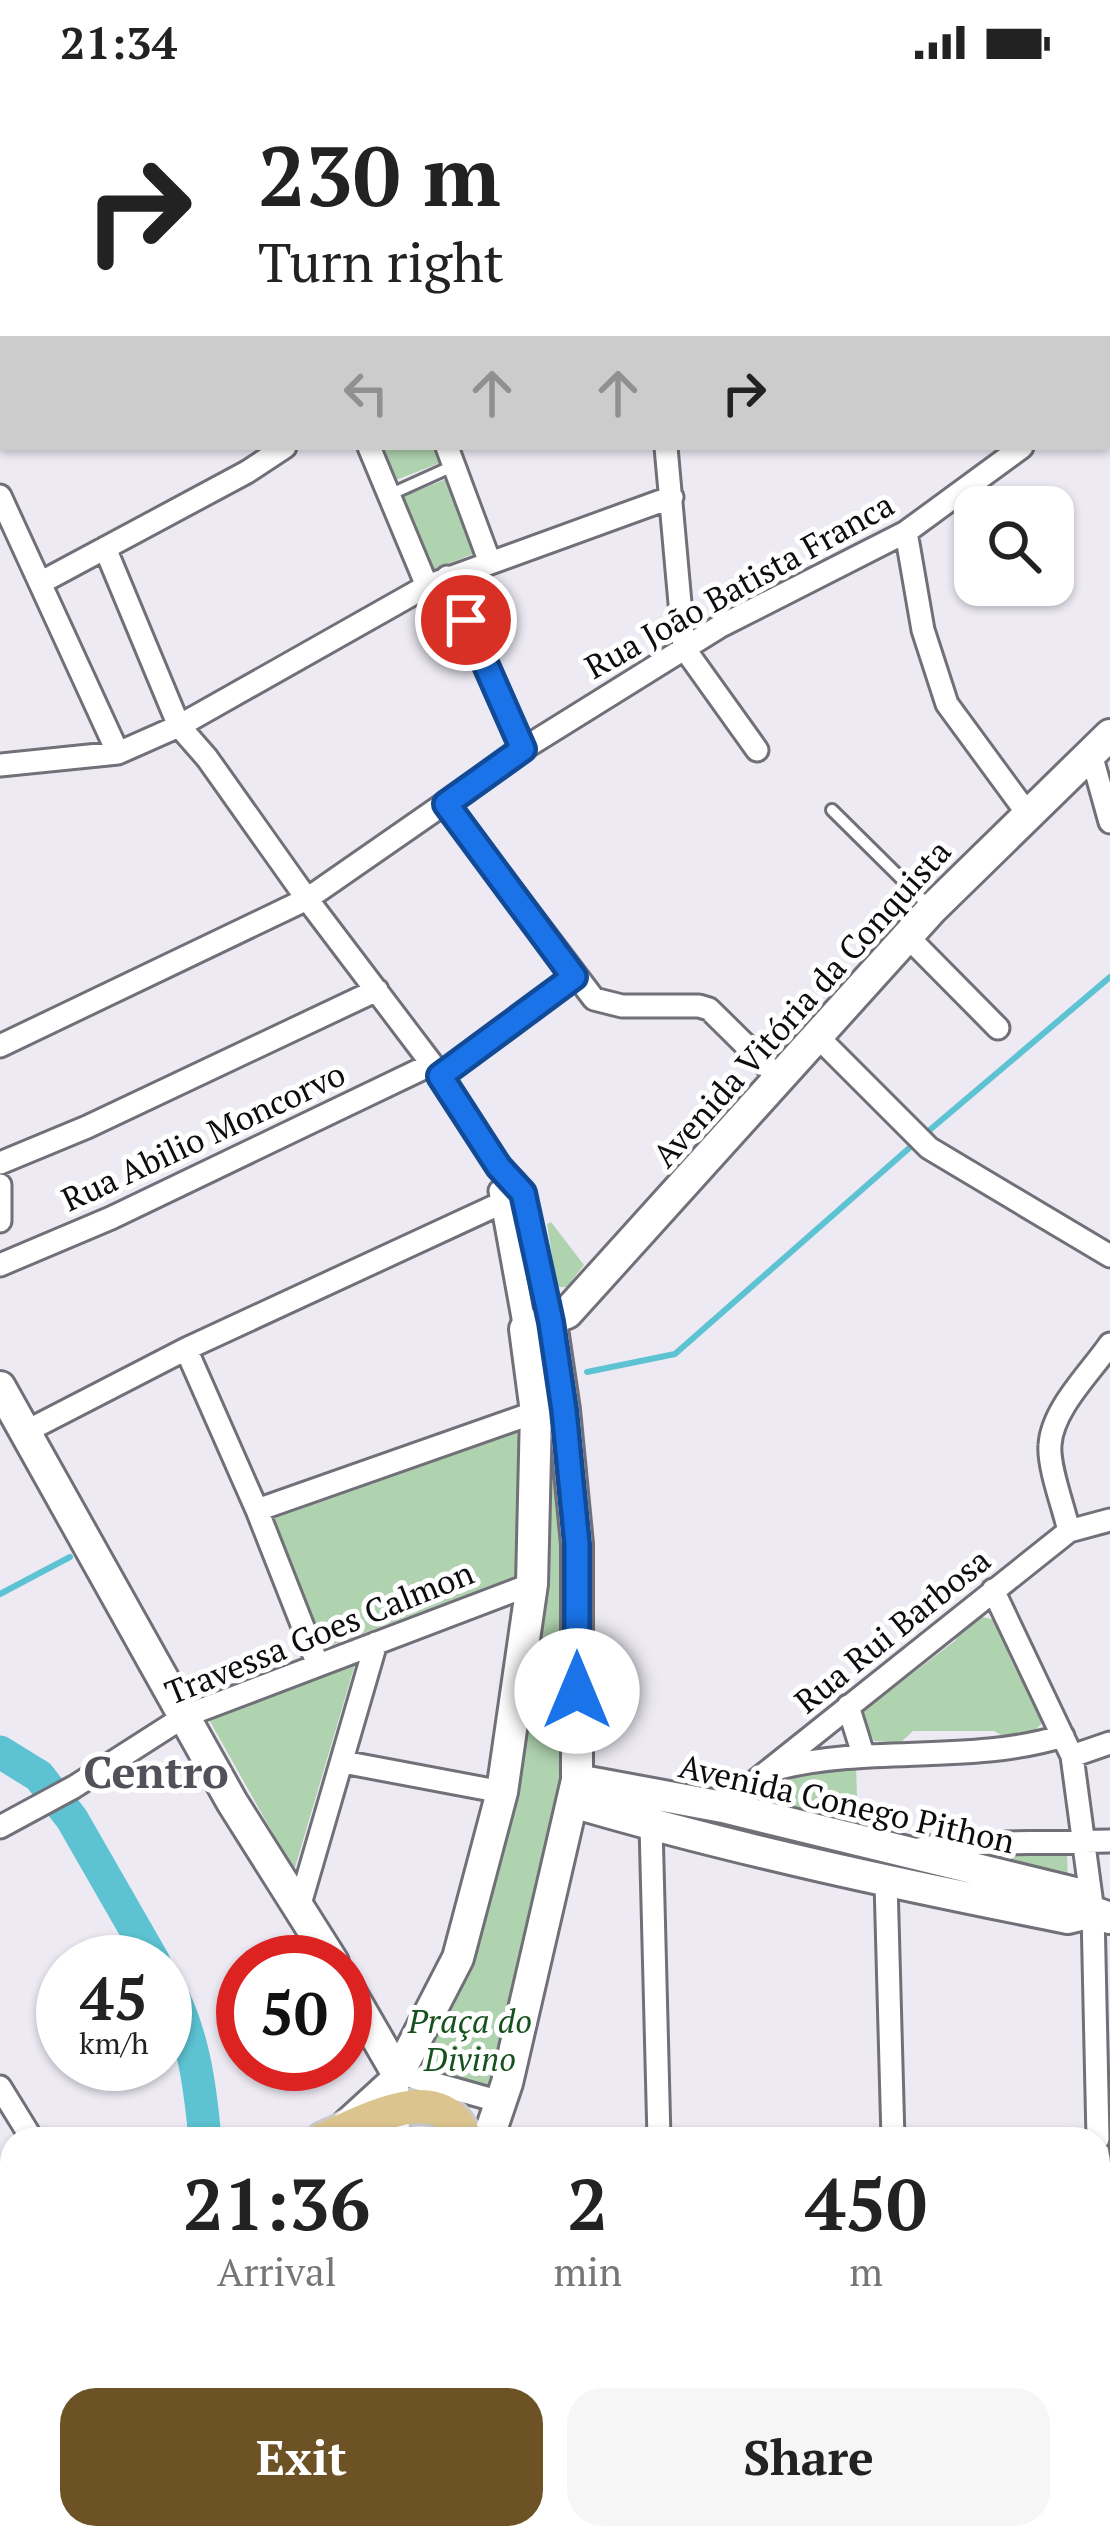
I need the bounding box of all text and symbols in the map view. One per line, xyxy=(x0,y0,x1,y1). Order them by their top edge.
text: 21:34 xyxy=(60,12,177,72)
text: 230 m xyxy=(258,119,501,230)
icon: right xyxy=(60,132,216,288)
text: Turn right xyxy=(258,226,504,297)
icon: left xyxy=(333,360,399,426)
icon: ahead xyxy=(459,360,525,426)
icon: ahead xyxy=(585,360,651,426)
icon: right xyxy=(711,360,777,426)
street label: Rua João Batista Franca xyxy=(577,482,901,688)
map controls xyxy=(954,486,1074,606)
button: search xyxy=(954,486,1074,606)
pin xyxy=(415,569,517,671)
icon: arrive xyxy=(433,587,499,653)
street label: Avenida Vitória da Conquista xyxy=(642,830,960,1176)
street label: Rua Abilio Moncorvo xyxy=(54,1051,352,1221)
street label: Rua Rui Barbosa xyxy=(785,1538,999,1722)
street label: Travessa Goes Calmon xyxy=(159,1550,480,1714)
position arrow xyxy=(514,1628,640,1754)
district label: Centro xyxy=(83,1741,229,1801)
street label: Avenida Conego Pithon xyxy=(675,1743,1019,1863)
speed limit sign: 50 xyxy=(216,1935,372,2091)
text: 45 xyxy=(80,1958,148,2037)
park label: Praça do Divino xyxy=(407,1999,532,2080)
text: km/h xyxy=(79,2023,149,2063)
text: 21:36 xyxy=(183,2155,370,2251)
text: 2 xyxy=(567,2155,608,2251)
text: 450 xyxy=(805,2155,927,2251)
text: Arrival xyxy=(217,2245,336,2297)
text: min xyxy=(553,2245,622,2297)
text: m xyxy=(849,2245,883,2297)
button: Exit xyxy=(60,2388,543,2526)
button: Share xyxy=(567,2388,1050,2526)

